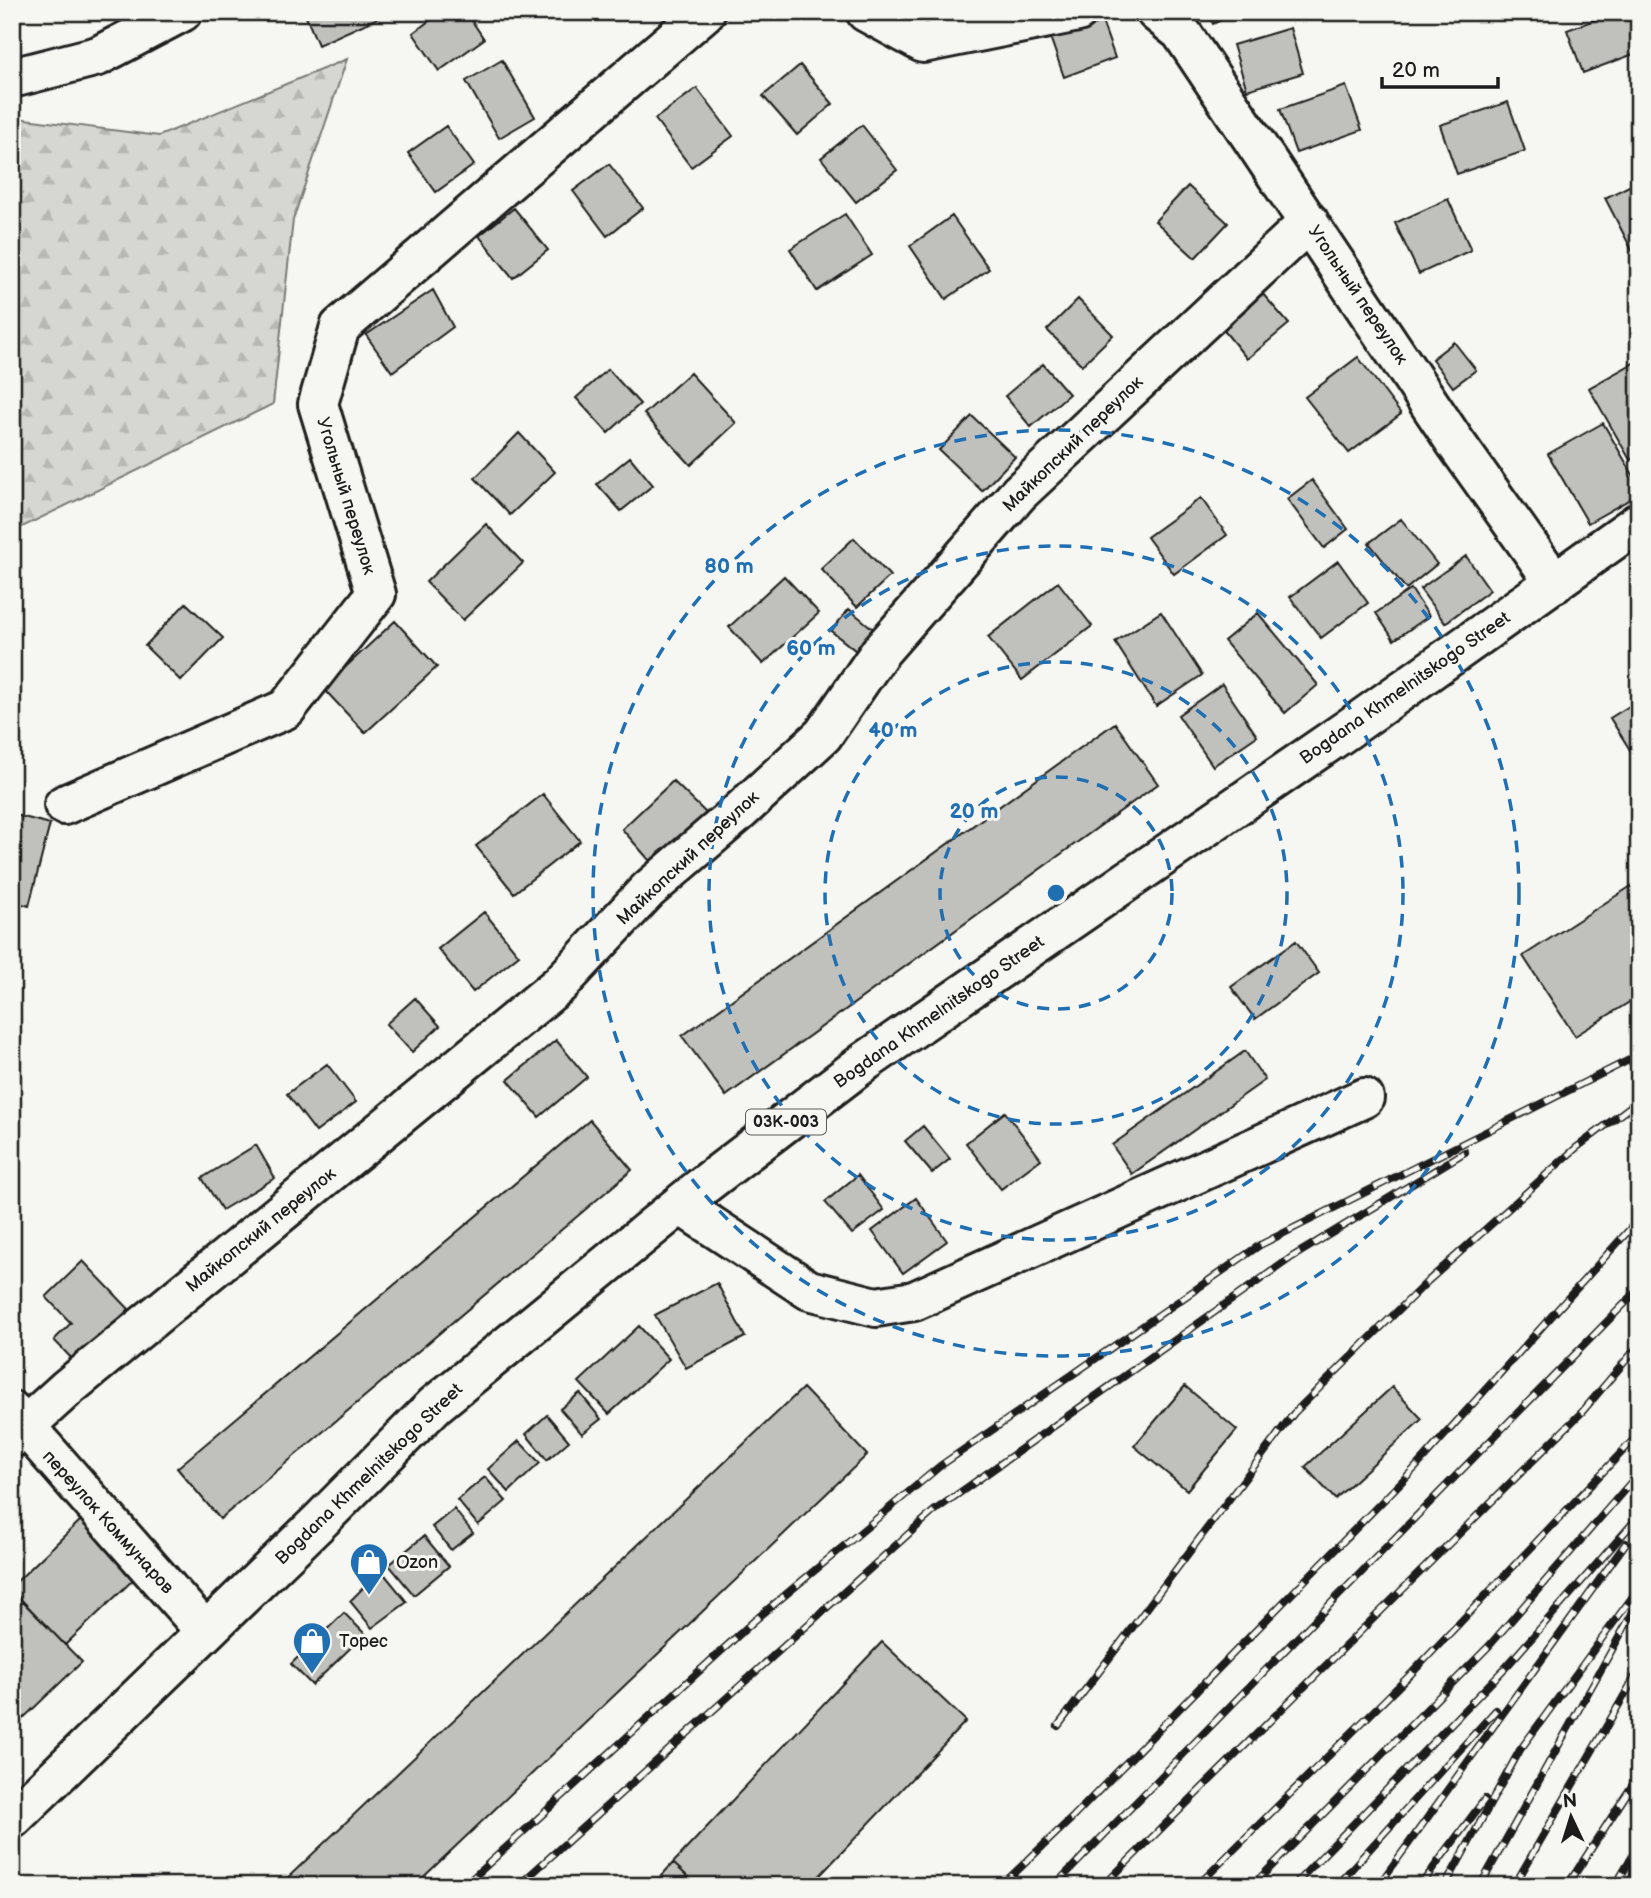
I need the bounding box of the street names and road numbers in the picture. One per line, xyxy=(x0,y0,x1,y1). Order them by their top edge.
street label: Угольный переулок xyxy=(1304,222,1413,369)
street label: Майкопский переулок xyxy=(999,371,1148,516)
street label: Угольный переулок xyxy=(312,415,380,577)
street label: Bogdana Khmelnitskogo Street xyxy=(1296,607,1515,769)
street label: Майкопский переулок xyxy=(613,786,764,929)
street label: Bogdana Khmelnitskogo Street xyxy=(830,931,1049,1093)
road number: 03К-003 xyxy=(746,1110,826,1134)
street label: Майкопский переулок xyxy=(182,1163,341,1297)
street label: Bogdana Khmelnitskogo Street xyxy=(271,1379,467,1569)
street label: переулок Коммунаров xyxy=(38,1446,178,1598)

